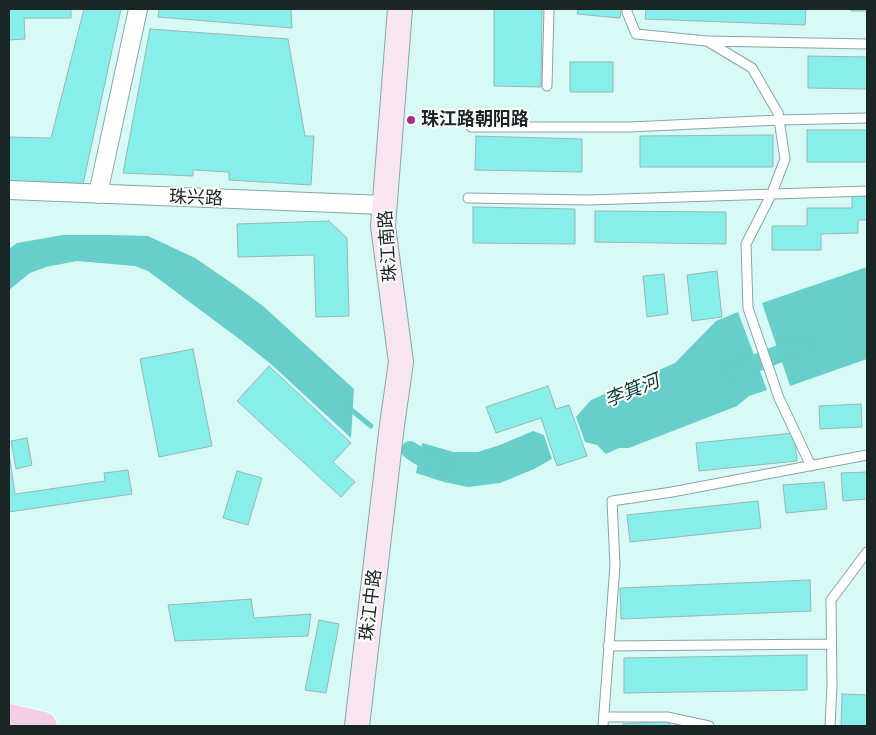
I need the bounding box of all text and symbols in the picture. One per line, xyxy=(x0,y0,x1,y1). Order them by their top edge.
place label: 珠江路朝阳路 xyxy=(421,109,529,131)
marker: 珠江路朝阳路 xyxy=(405,114,417,126)
street label: 珠兴路 xyxy=(169,186,223,210)
street label: 珠江南路 xyxy=(375,209,401,283)
water label: 李箕河 xyxy=(601,370,663,412)
street label: 珠江中路 xyxy=(356,568,386,642)

